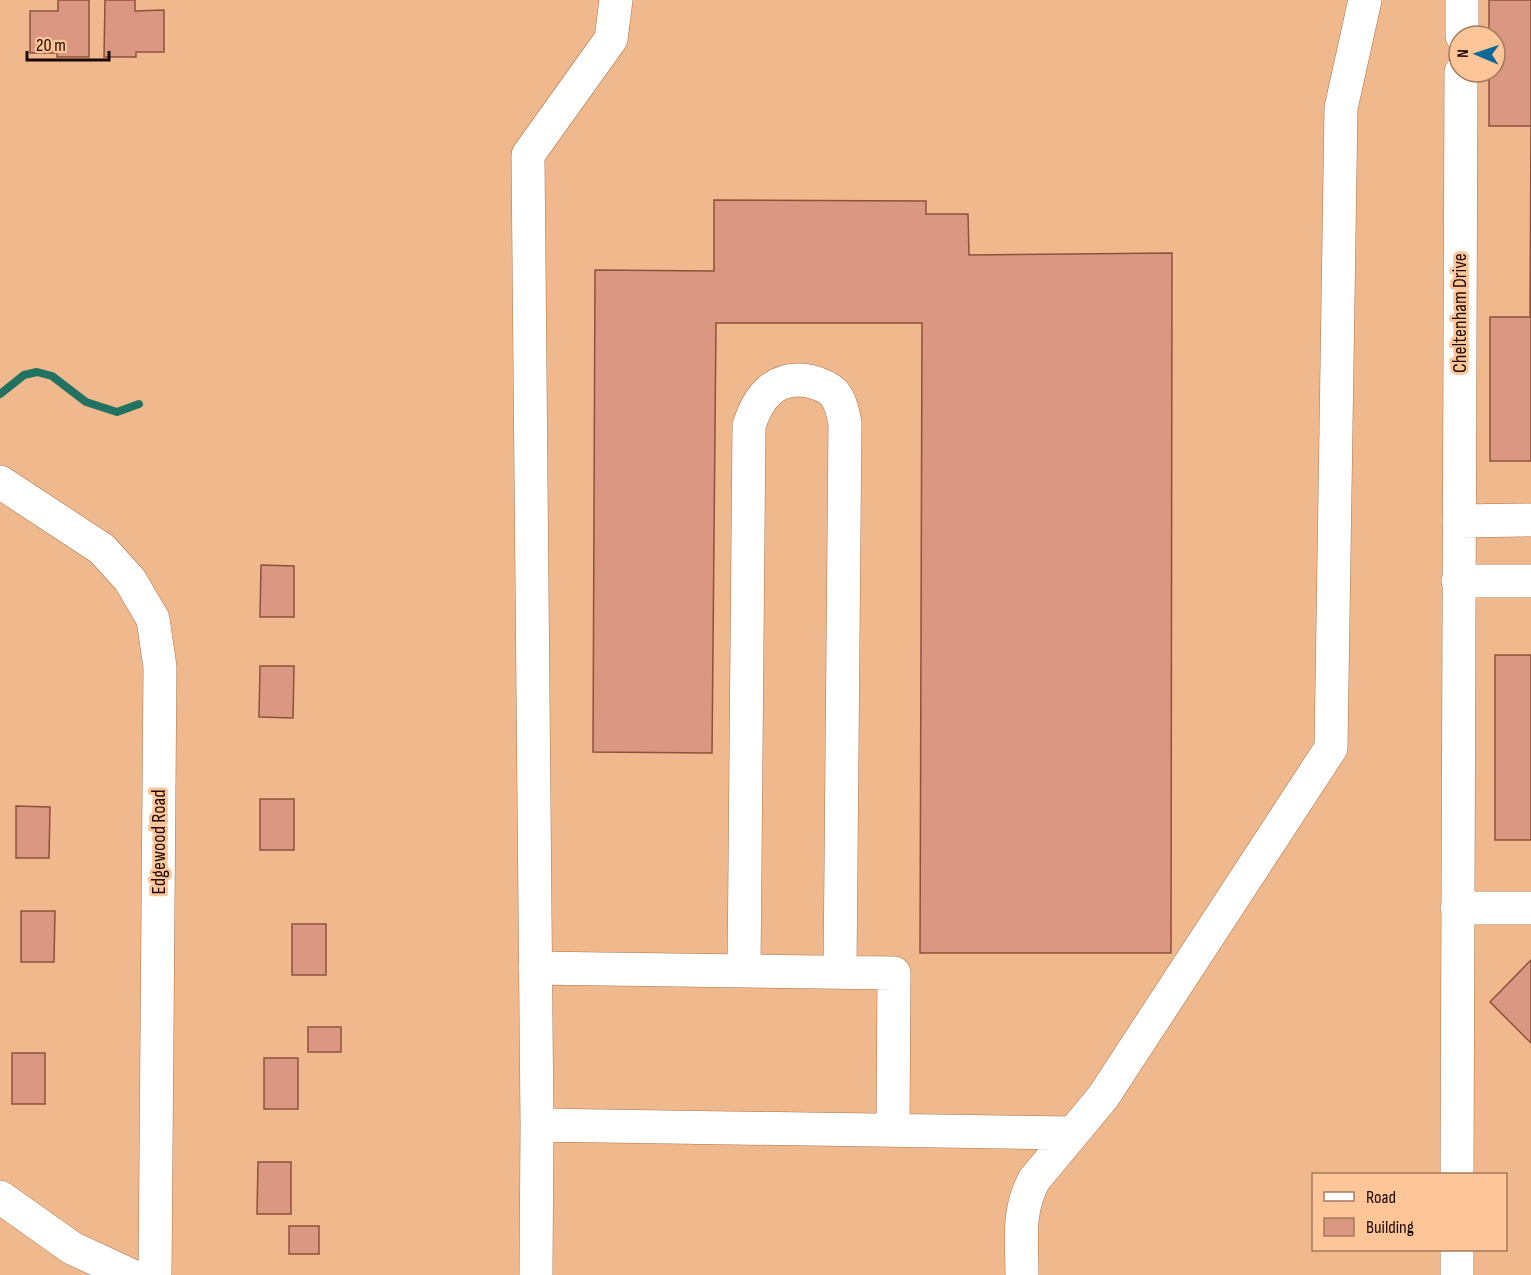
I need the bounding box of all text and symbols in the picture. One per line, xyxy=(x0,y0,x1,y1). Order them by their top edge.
scale bar xyxy=(27,24,110,62)
north arrow xyxy=(1447,24,1507,84)
text: 20 m xyxy=(36,35,66,56)
text: N xyxy=(1454,49,1473,58)
street label: Cheltenham Drive xyxy=(1448,253,1472,373)
street label: Edgewood Road xyxy=(147,790,171,894)
legend xyxy=(1312,1173,1507,1251)
text: Road xyxy=(1366,1187,1396,1208)
text: Building xyxy=(1366,1217,1414,1238)

